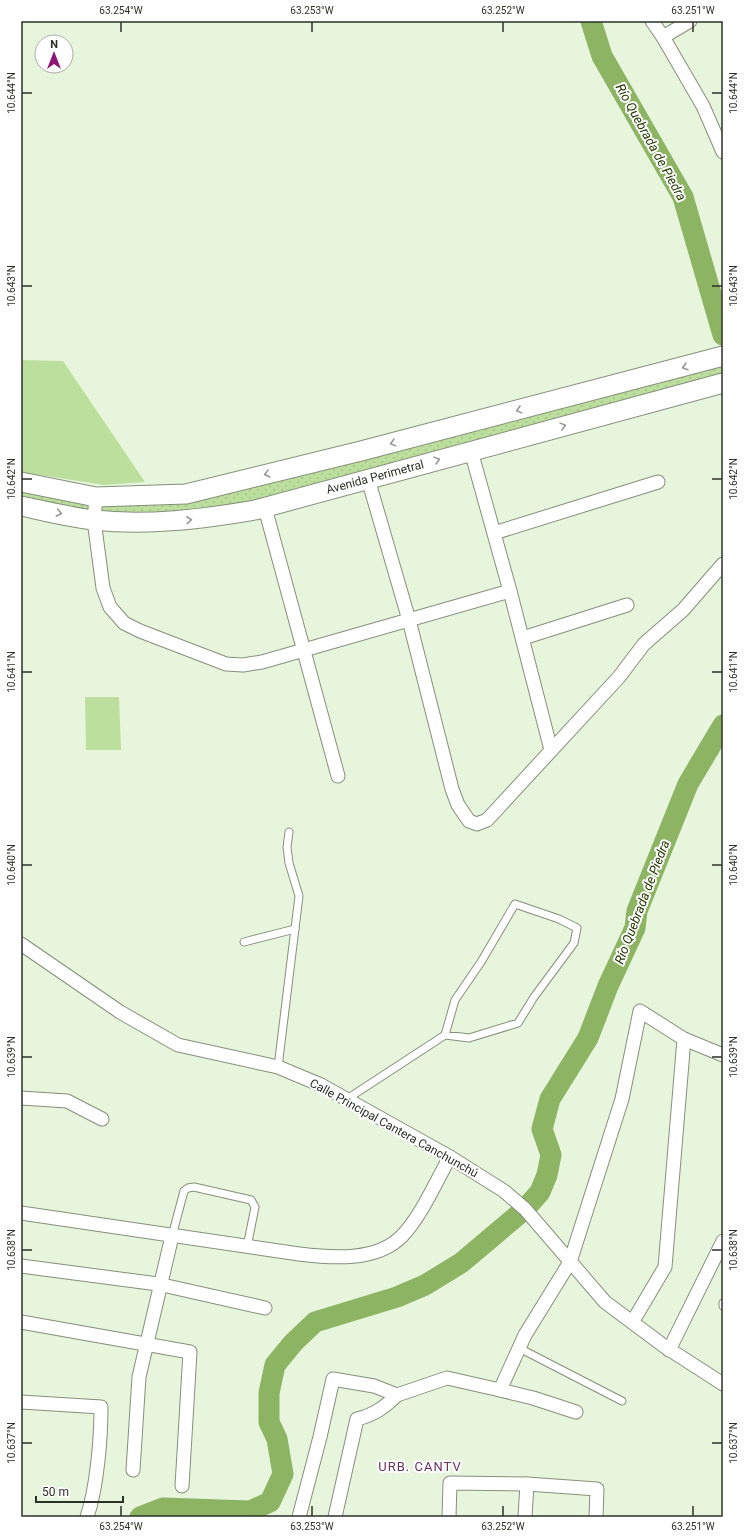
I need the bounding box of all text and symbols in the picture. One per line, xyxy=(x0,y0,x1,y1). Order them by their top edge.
text: 63.254°W xyxy=(99,5,143,16)
text: 63.253°W xyxy=(290,5,334,16)
text: 63.252°W xyxy=(481,5,525,16)
text: 63.251°W xyxy=(671,5,715,16)
north arrow xyxy=(34,34,74,74)
text: N xyxy=(50,38,58,51)
text: 10.644°N xyxy=(6,72,17,114)
text: 10.644°N xyxy=(728,72,739,114)
water label: Río Quebrada de Piedra xyxy=(613,81,689,203)
text: 10.643°N xyxy=(6,265,17,307)
text: 10.643°N xyxy=(728,265,739,307)
one-way arrow xyxy=(682,362,689,371)
one-way arrow xyxy=(516,405,523,414)
one-way arrow xyxy=(559,422,566,431)
one-way arrow xyxy=(390,438,397,447)
street label: Avenida Perimetral xyxy=(325,457,425,497)
one-way arrow xyxy=(434,457,440,465)
text: 10.642°N xyxy=(6,458,17,500)
text: 10.642°N xyxy=(728,458,739,500)
one-way arrow xyxy=(264,470,270,478)
one-way arrow xyxy=(56,508,62,517)
one-way arrow xyxy=(186,516,192,525)
text: 10.641°N xyxy=(6,651,17,693)
text: 10.641°N xyxy=(728,651,739,693)
water label: Río Quebrada de Piedra xyxy=(611,838,673,966)
text: 10.640°N xyxy=(6,844,17,886)
text: 10.640°N xyxy=(728,844,739,886)
text: 10.639°N xyxy=(6,1036,17,1078)
text: 10.639°N xyxy=(728,1036,739,1078)
street label: Calle Principal Cantera Canchunchú xyxy=(307,1076,481,1180)
text: 10.638°N xyxy=(6,1229,17,1271)
text: 10.638°N xyxy=(728,1229,739,1271)
text: 10.637°N xyxy=(6,1422,17,1464)
text: 10.637°N xyxy=(728,1422,739,1464)
district label: URB. CANTV xyxy=(378,1459,462,1474)
scale bar xyxy=(36,1478,123,1504)
text: 50 m xyxy=(42,1485,69,1499)
text: 63.254°W xyxy=(99,1521,143,1532)
text: 63.253°W xyxy=(290,1521,334,1532)
text: 63.252°W xyxy=(481,1521,525,1532)
text: 63.251°W xyxy=(671,1521,715,1532)

